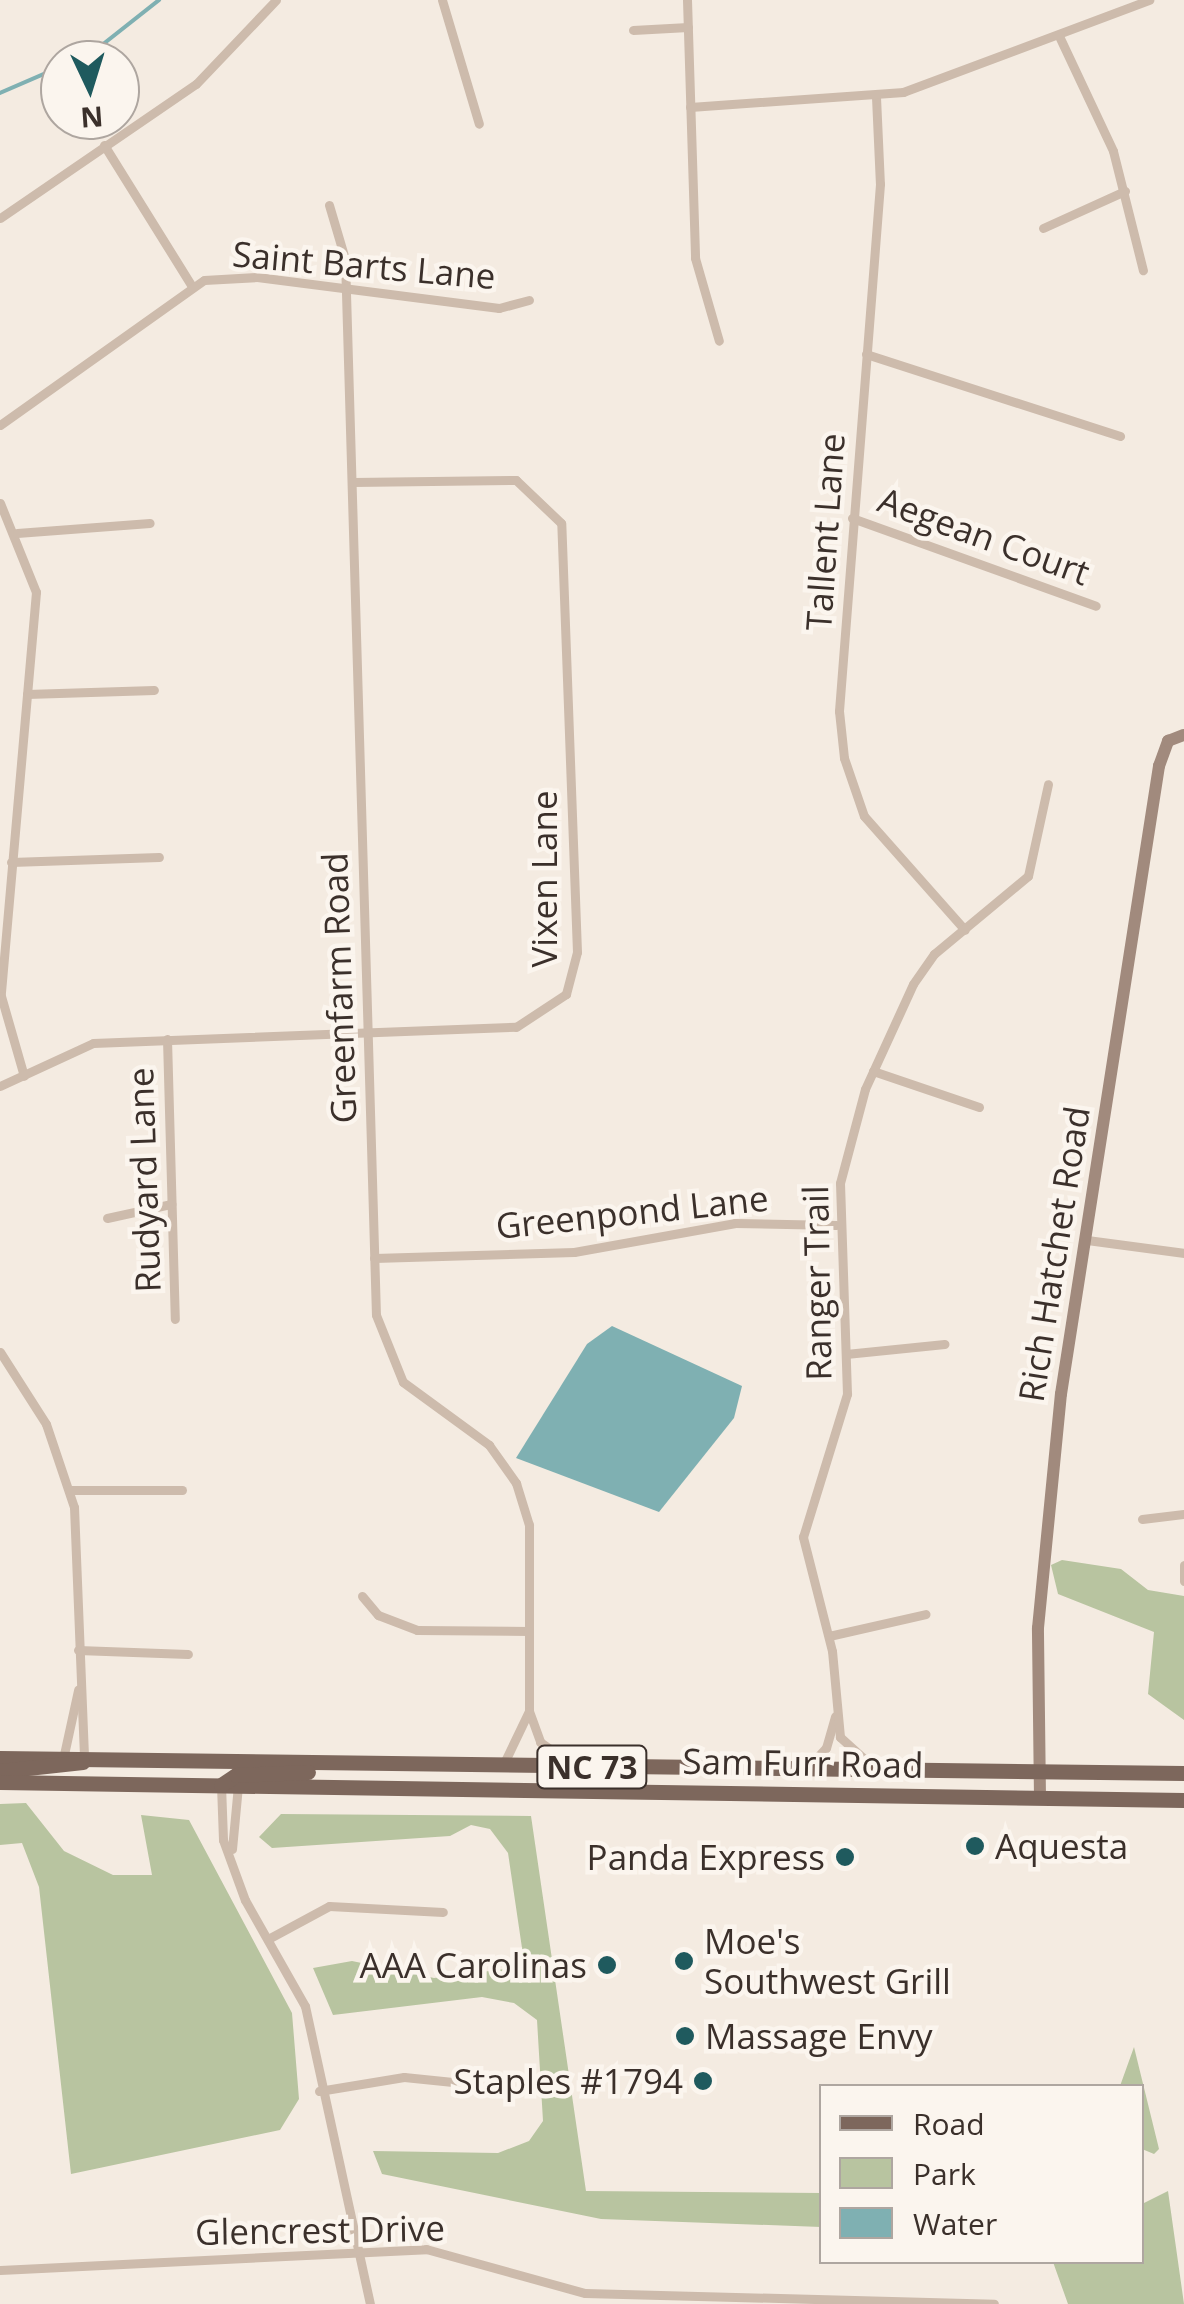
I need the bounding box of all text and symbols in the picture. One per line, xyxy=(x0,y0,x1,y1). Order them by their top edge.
north arrow xyxy=(40,40,140,140)
text: N xyxy=(79,98,105,138)
street label: Saint Barts Lane xyxy=(231,233,497,297)
street label: Tallent Lane xyxy=(797,432,853,632)
street label: Aegean Court xyxy=(873,478,1095,594)
street label: Vixen Lane xyxy=(523,790,565,968)
street label: Greenfarm Road xyxy=(313,852,365,1124)
street label: Rudyard Lane xyxy=(119,1067,169,1293)
street label: Rich Hatchet Road xyxy=(1010,1103,1098,1405)
street label: Greenpond Lane xyxy=(494,1177,770,1247)
street label: Ranger Trail xyxy=(794,1185,840,1381)
road number: NC 73 xyxy=(534,1740,650,1794)
street label: Sam Furr Road xyxy=(682,1740,924,1786)
place label: Aquesta xyxy=(995,1825,1128,1867)
marker: Aquesta xyxy=(964,1835,986,1857)
place label: Panda Express xyxy=(587,1836,825,1878)
marker: Panda Express xyxy=(834,1846,856,1868)
place label: Moe's Southwest Grill xyxy=(704,1920,951,2002)
place label: AAA Carolinas xyxy=(359,1944,587,1986)
marker: Moe's Southwest Grill xyxy=(673,1950,695,1972)
marker: AAA Carolinas xyxy=(596,1954,618,1976)
place label: Massage Envy xyxy=(705,2015,932,2057)
marker: Massage Envy xyxy=(674,2025,696,2047)
place label: Staples #1794 xyxy=(454,2060,683,2102)
marker: Staples #1794 xyxy=(692,2070,714,2092)
legend xyxy=(819,2084,1144,2264)
text: Road xyxy=(913,2103,985,2144)
text: Park xyxy=(913,2153,976,2194)
text: Water xyxy=(913,2203,997,2244)
street label: Glencrest Drive xyxy=(195,2207,445,2253)

